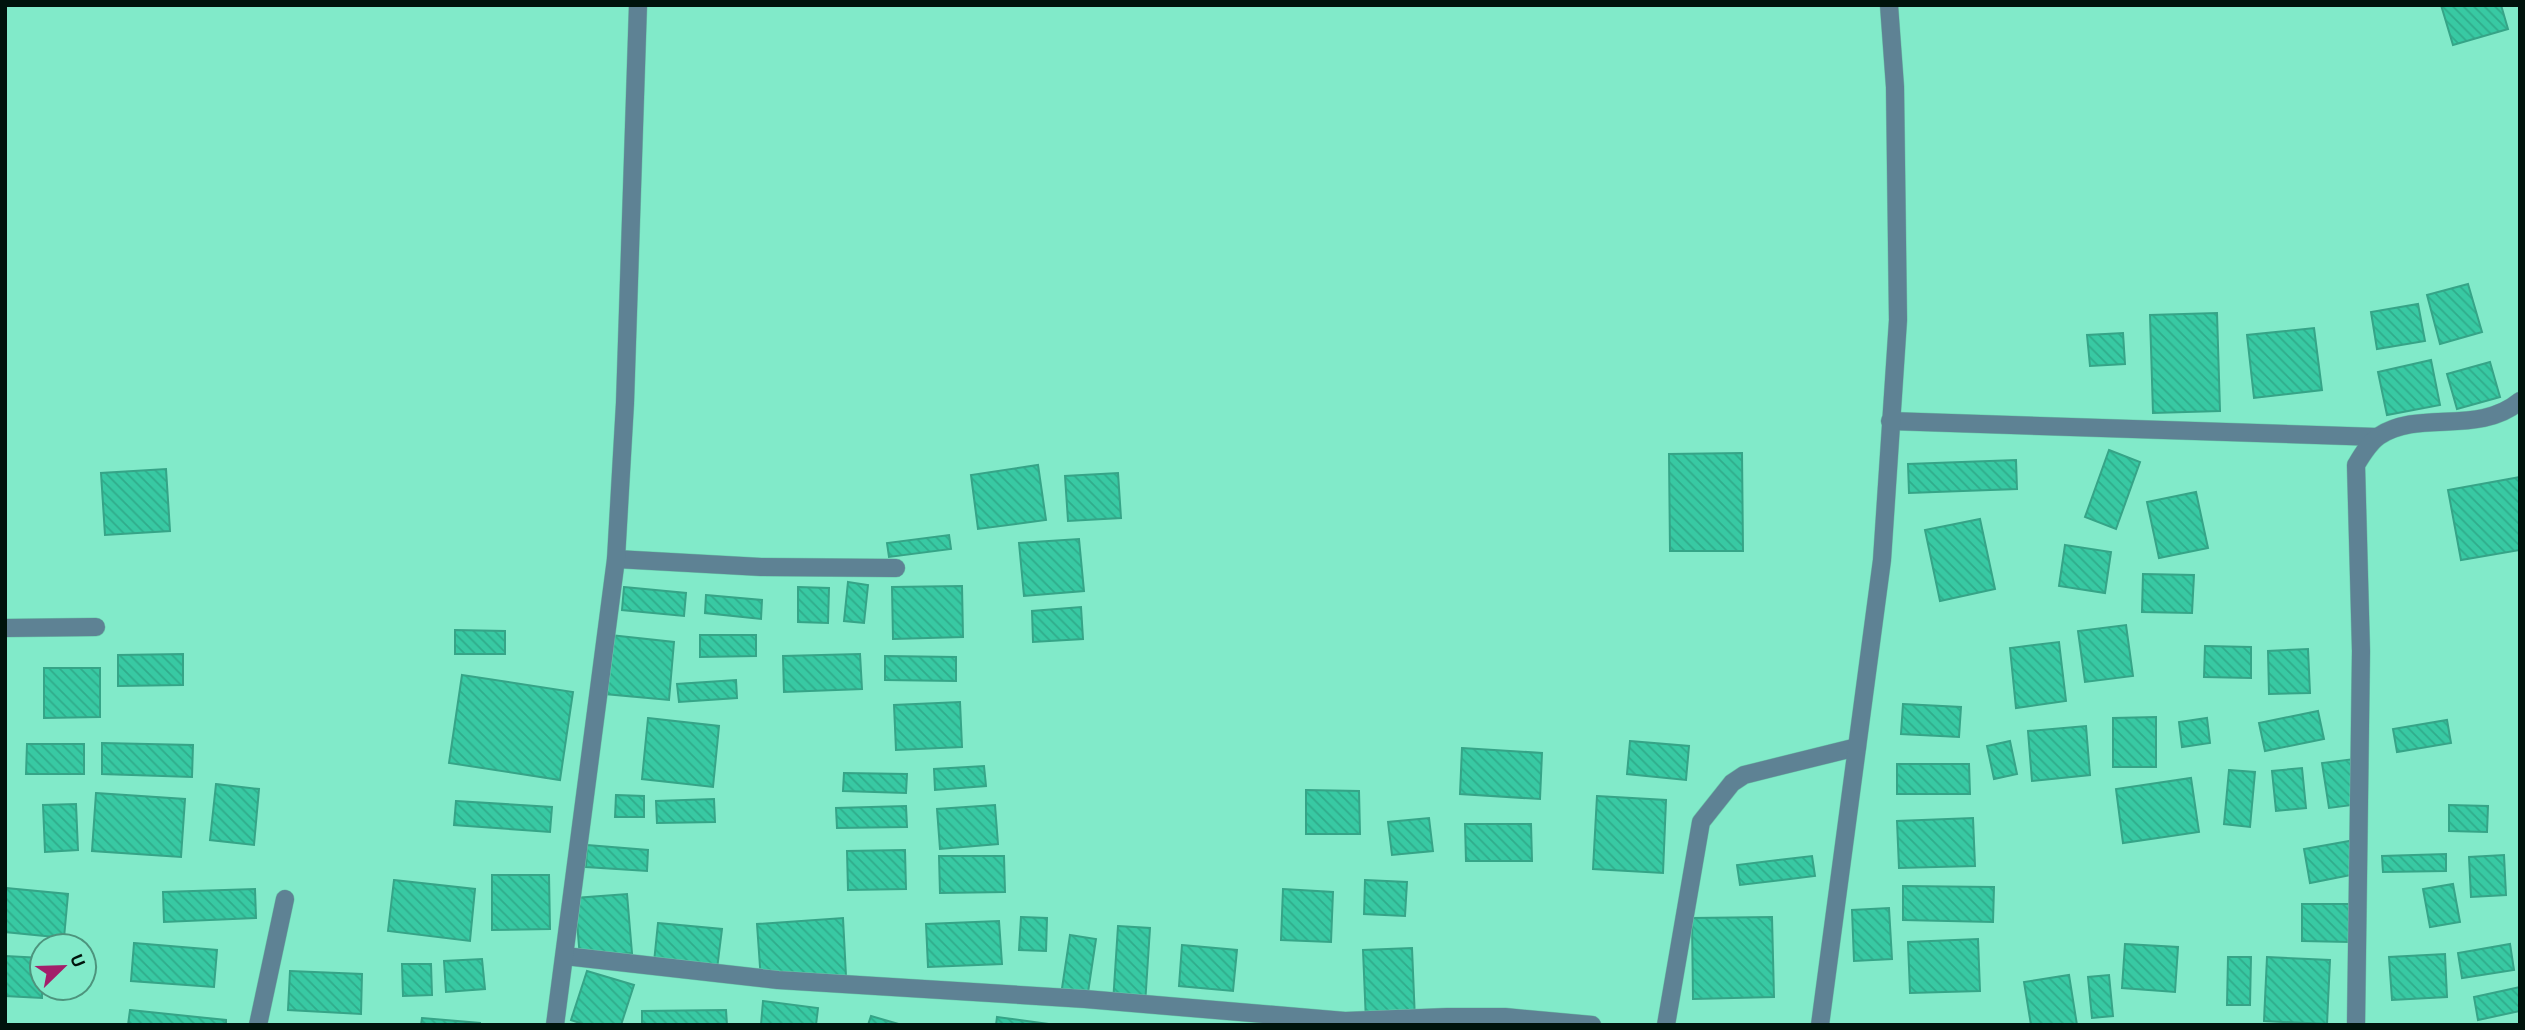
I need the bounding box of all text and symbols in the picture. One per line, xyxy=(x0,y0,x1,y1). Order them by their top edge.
north arrow xyxy=(28,932,98,1002)
text: U xyxy=(66,952,88,970)

